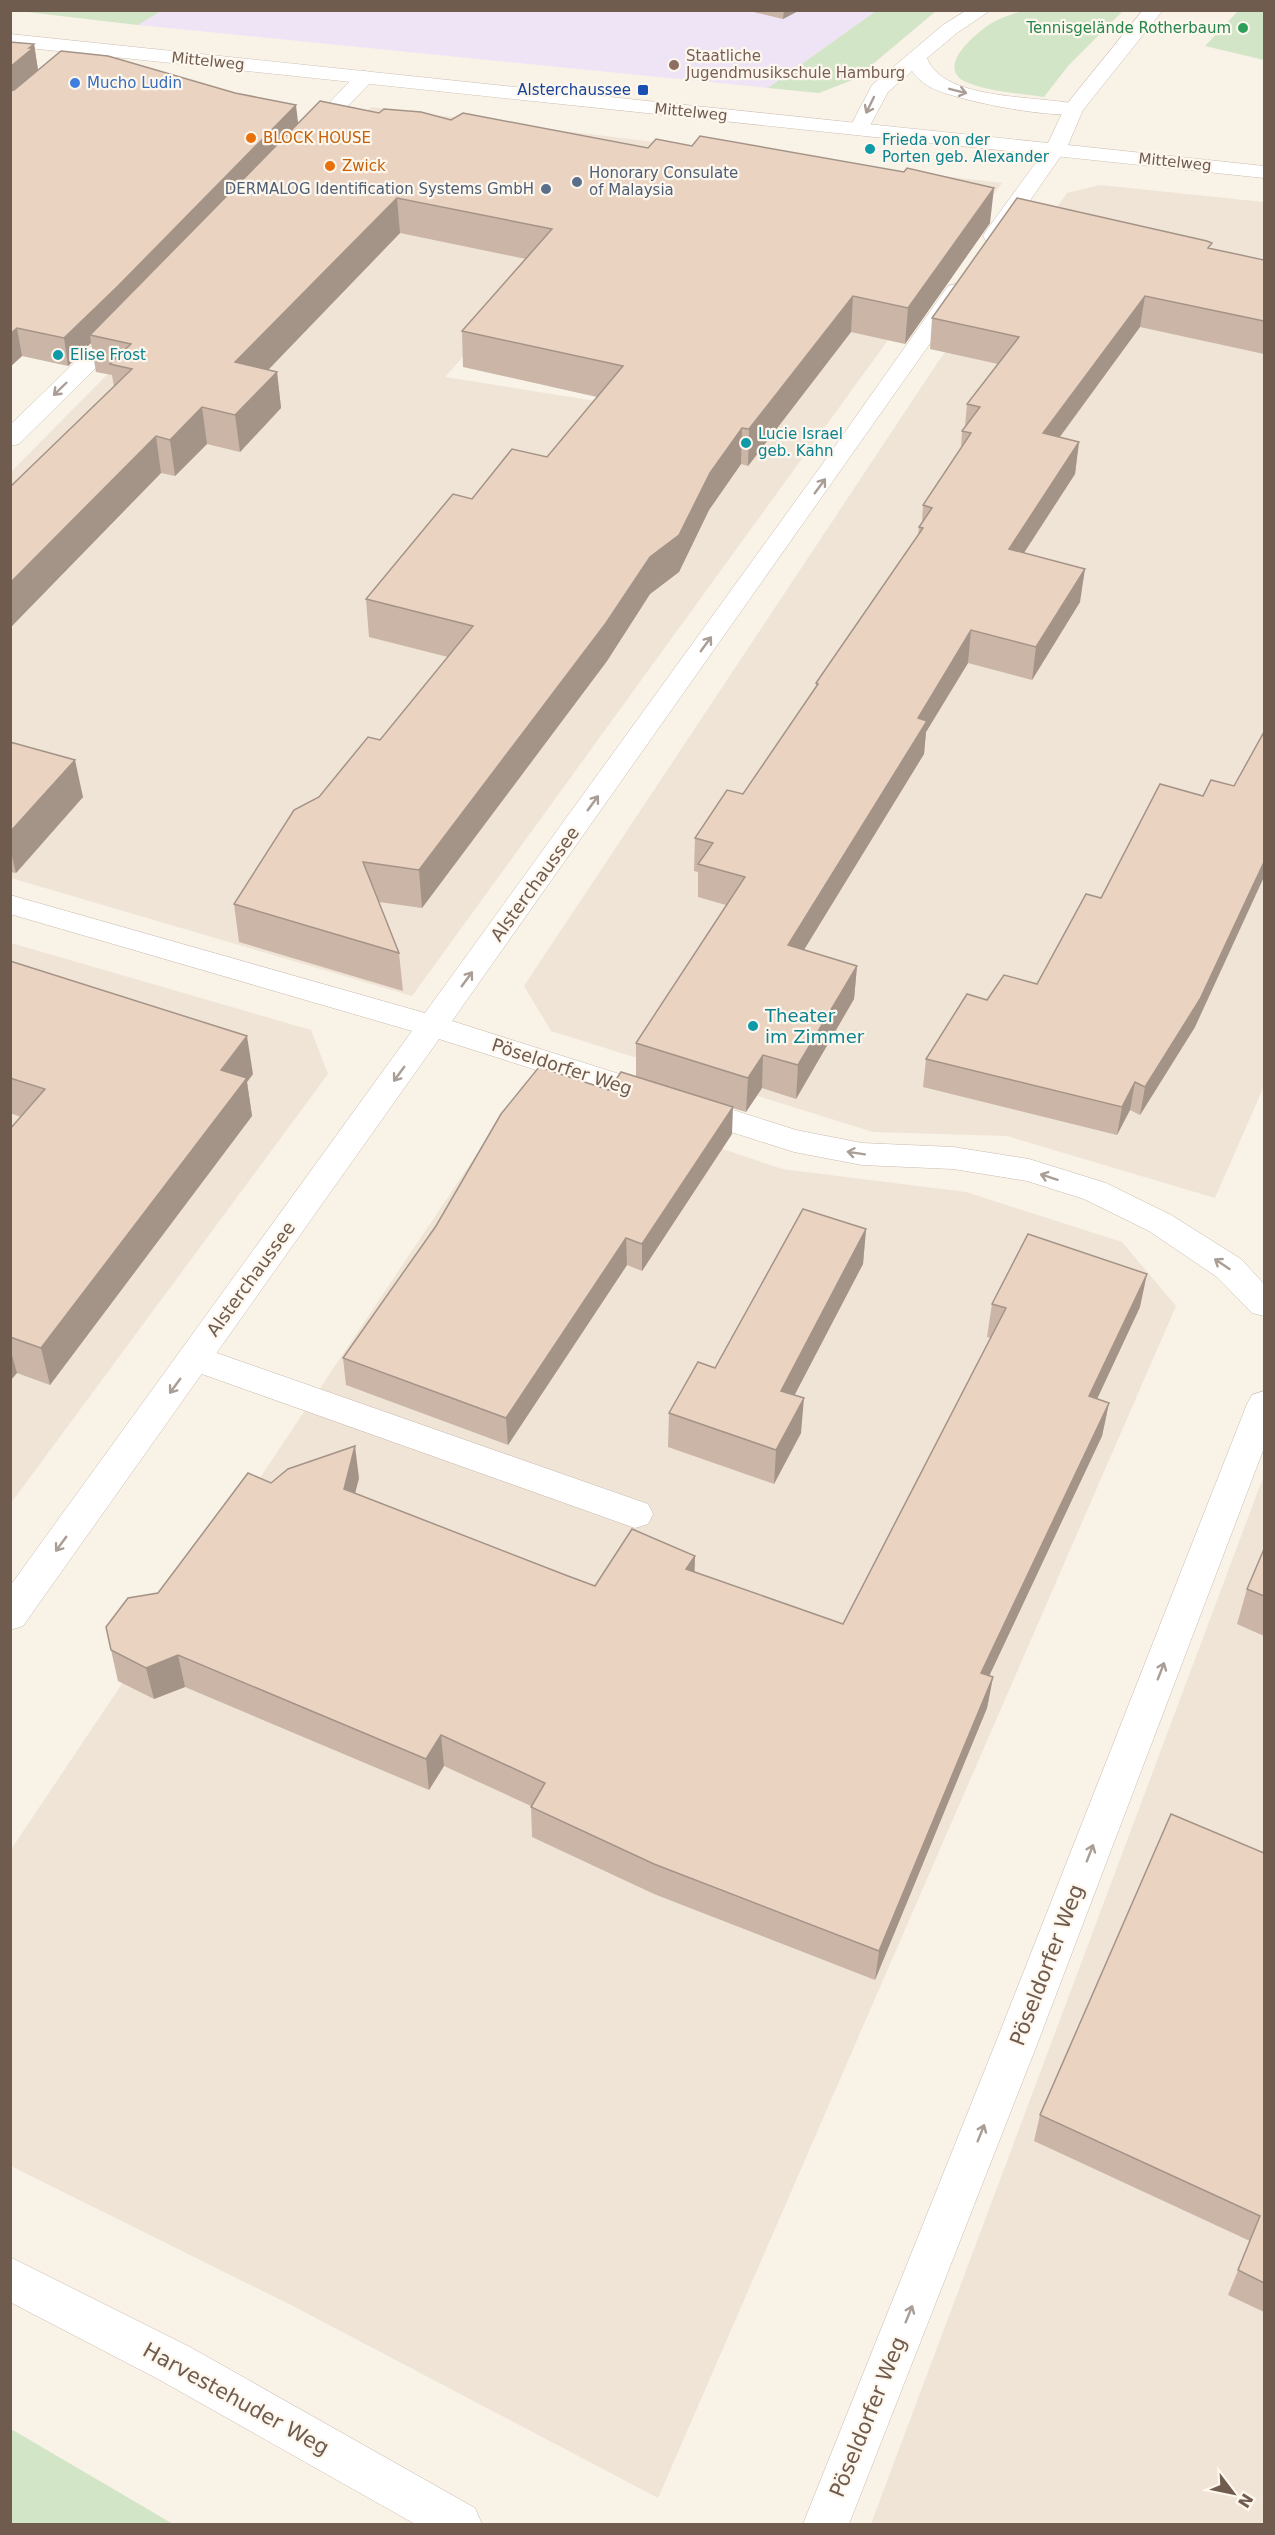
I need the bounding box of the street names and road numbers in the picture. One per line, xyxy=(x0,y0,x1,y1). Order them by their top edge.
street label: Mittelweg xyxy=(171,48,245,74)
street label: Mittelweg xyxy=(654,99,728,125)
street label: Mittelweg xyxy=(1138,149,1212,175)
street label: Alsterchaussee xyxy=(486,822,583,945)
street label: Pöseldorfer Weg xyxy=(489,1034,635,1099)
street label: Alsterchaussee xyxy=(202,1217,299,1340)
street label: Pöseldorfer Weg xyxy=(1005,1881,1089,2049)
street label: Pöseldorfer Weg xyxy=(825,2333,911,2501)
street label: Harvestehuder Weg xyxy=(139,2338,333,2460)

